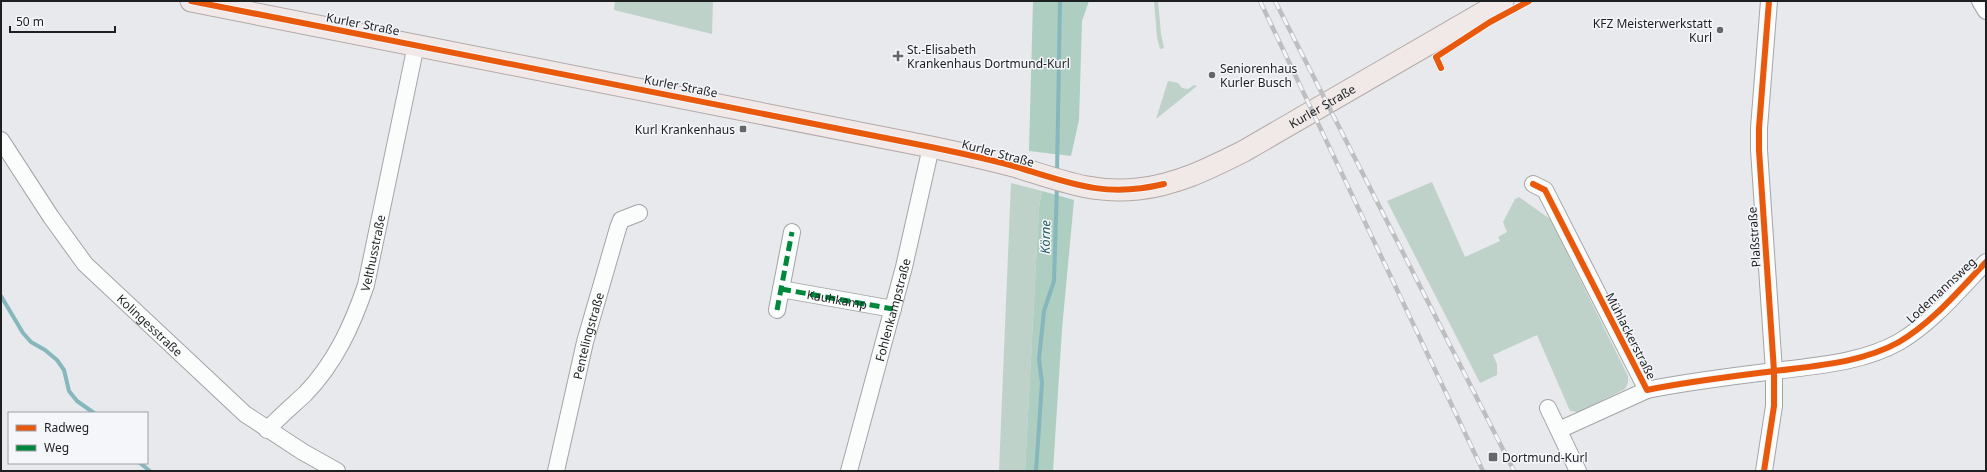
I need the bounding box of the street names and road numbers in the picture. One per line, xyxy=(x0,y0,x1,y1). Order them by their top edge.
street label: Kurler Straße xyxy=(325,9,401,39)
street label: Kurler Straße xyxy=(643,71,719,101)
street label: Kurler Straße xyxy=(1285,80,1359,132)
street label: Kurler Straße xyxy=(960,135,1036,171)
street label: Plaßstraße xyxy=(1743,206,1765,268)
street label: Velthusstraße xyxy=(356,213,389,294)
street label: Lodemannsweg xyxy=(1902,253,1980,327)
street label: Fohlenkampstraße xyxy=(870,256,914,363)
street label: Kauhkamp xyxy=(806,285,869,313)
street label: Kolingesstraße xyxy=(114,290,187,360)
street label: Pentelingstraße xyxy=(568,290,608,381)
street label: Mühlackerstraße xyxy=(1602,290,1660,383)

